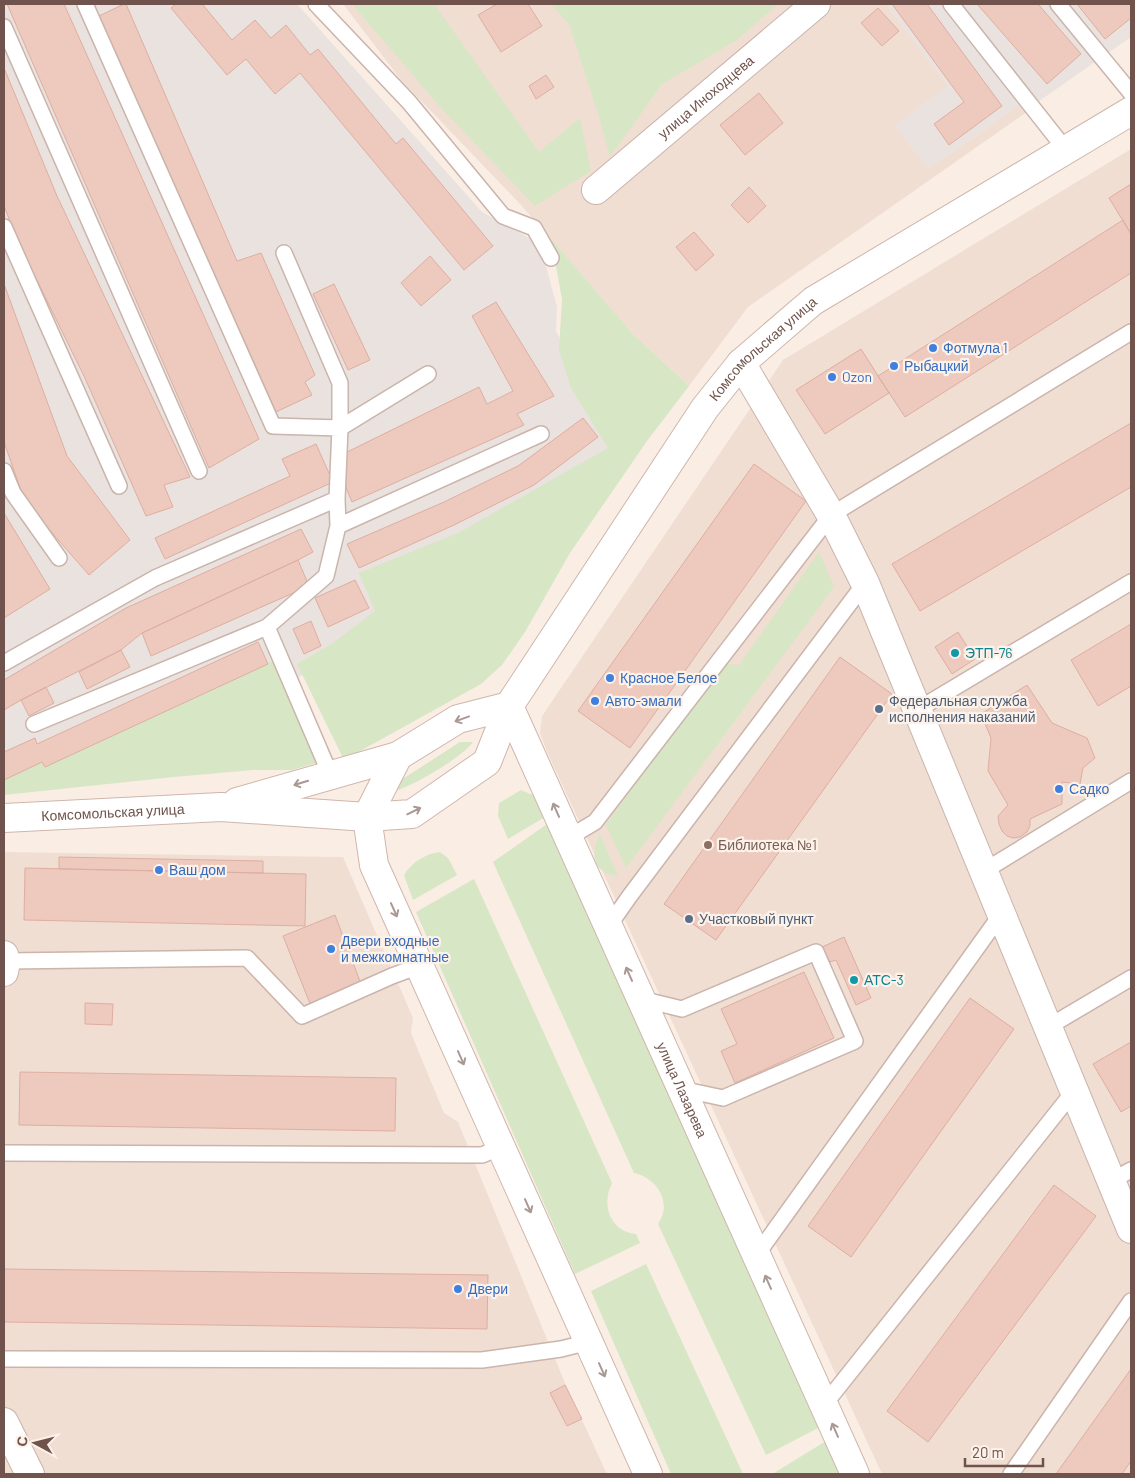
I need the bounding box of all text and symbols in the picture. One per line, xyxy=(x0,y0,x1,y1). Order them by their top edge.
street label: улица Иноходцева xyxy=(654,51,757,142)
street label: Комсомольская улица xyxy=(705,293,820,404)
place label: Фотмула 1 xyxy=(943,339,1008,356)
marker: Фотмула 1 xyxy=(927,342,939,354)
place label: Рыбацкий xyxy=(904,357,969,374)
marker: Рыбацкий xyxy=(888,360,900,372)
place label: Ozon xyxy=(842,368,872,385)
marker: Ozon xyxy=(826,371,838,383)
place label: ЭТП-76 xyxy=(965,644,1013,661)
marker: ЭТП-76 xyxy=(949,647,961,659)
place label: Красное Белое xyxy=(620,669,717,686)
marker: Красное Белое xyxy=(604,672,616,684)
place label: Авто-эмали xyxy=(605,692,682,709)
place label: Федеральная служба исполнения наказаний xyxy=(889,692,1036,725)
marker: Авто-эмали xyxy=(589,695,601,707)
marker: Федеральная служба исполнения наказаний xyxy=(873,703,885,715)
one-way arrow xyxy=(455,715,470,724)
one-way arrow xyxy=(293,778,309,788)
place label: Садко xyxy=(1069,780,1110,797)
marker: Садко xyxy=(1053,783,1065,795)
street label: Комсомольская улица xyxy=(41,800,185,824)
one-way arrow xyxy=(550,803,560,818)
one-way arrow xyxy=(407,805,422,815)
place label: Библиотека №1 xyxy=(718,836,817,853)
marker: Библиотека №1 xyxy=(702,839,714,851)
place label: Ваш дом xyxy=(169,861,226,878)
marker: Ваш дом xyxy=(153,864,165,876)
one-way arrow xyxy=(390,902,399,917)
place label: Участковый пункт xyxy=(699,910,814,927)
marker: Участковый пункт xyxy=(683,913,695,925)
place label: Двери входные и межкомнатные xyxy=(341,932,449,965)
marker: Двери входные и межкомнатные xyxy=(325,943,337,955)
one-way arrow xyxy=(624,967,634,982)
place label: АТС-3 xyxy=(864,971,904,988)
marker: АТС-3 xyxy=(848,974,860,986)
street label: улица Лазарева xyxy=(653,1039,711,1140)
one-way arrow xyxy=(456,1050,466,1065)
one-way arrow xyxy=(523,1198,533,1213)
one-way arrow xyxy=(763,1275,772,1290)
place label: Двери xyxy=(468,1280,508,1297)
marker: Двери xyxy=(452,1283,464,1295)
one-way arrow xyxy=(597,1362,607,1377)
north arrow xyxy=(10,1418,60,1468)
one-way arrow xyxy=(830,1423,839,1438)
text: С xyxy=(13,1435,31,1447)
scale bar xyxy=(965,1436,1042,1468)
text: 20 m xyxy=(972,1443,1004,1461)

